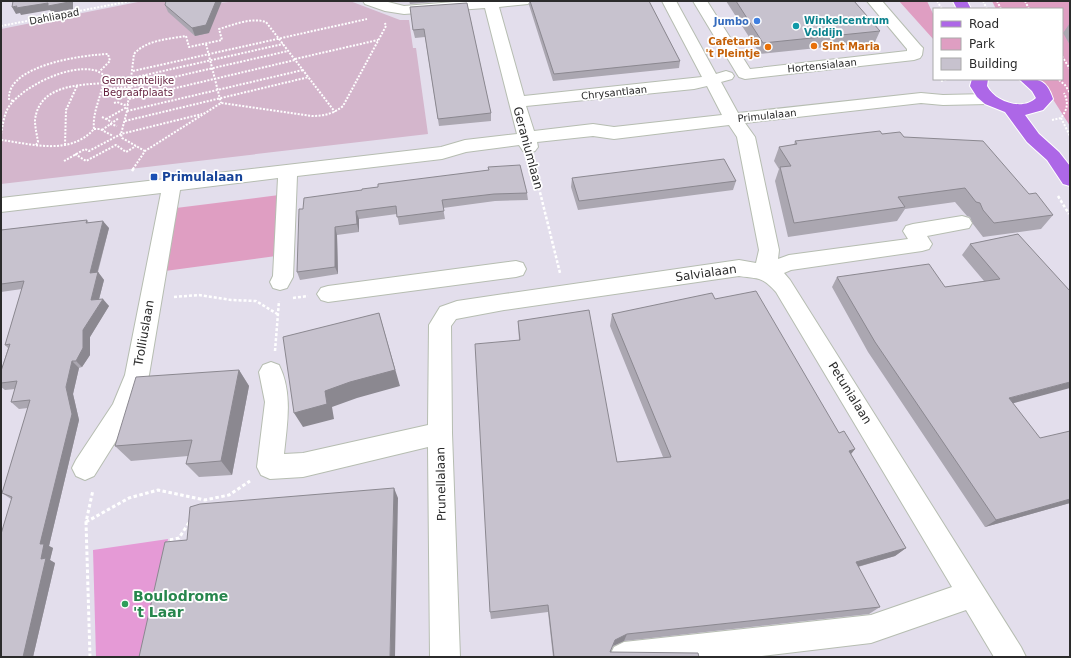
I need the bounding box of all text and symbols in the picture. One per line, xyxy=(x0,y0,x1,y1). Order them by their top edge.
street label: Dahliapad xyxy=(28,6,80,27)
legend xyxy=(933,8,1063,80)
place label: Winkelcentrum Voldijn xyxy=(804,15,889,38)
place label: Jumbo xyxy=(713,16,749,27)
marker: Jumbo xyxy=(752,16,762,26)
text: Road xyxy=(969,17,999,31)
marker: Winkelcentrum Voldijn xyxy=(791,21,801,31)
place label: Cafetaria 't Pleintje xyxy=(706,36,760,59)
text: Park xyxy=(969,37,995,51)
marker: Sint Maria xyxy=(809,41,819,51)
place label: Sint Maria xyxy=(822,41,880,52)
marker: Cafetaria 't Pleintje xyxy=(763,42,773,52)
street label: Hortensialaan xyxy=(787,56,857,75)
text: Building xyxy=(969,57,1018,71)
park label: Gemeentelijke Begraafplaats xyxy=(102,75,174,98)
street label: Chrysantlaan xyxy=(580,84,648,101)
street label: Geraniumlaan xyxy=(510,105,546,191)
street label: Primulalaan xyxy=(737,107,797,124)
place label: Primulalaan xyxy=(162,170,243,184)
marker: Primulalaan xyxy=(149,172,159,182)
street label: Salvialaan xyxy=(674,262,738,284)
street label: Trolliuslaan xyxy=(131,299,157,368)
street label: Petunialaan xyxy=(825,359,875,427)
street label: Prunellalaan xyxy=(433,447,449,521)
place label: Boulodrome 't Laar xyxy=(133,588,228,620)
marker: Boulodrome 't Laar xyxy=(120,599,130,609)

